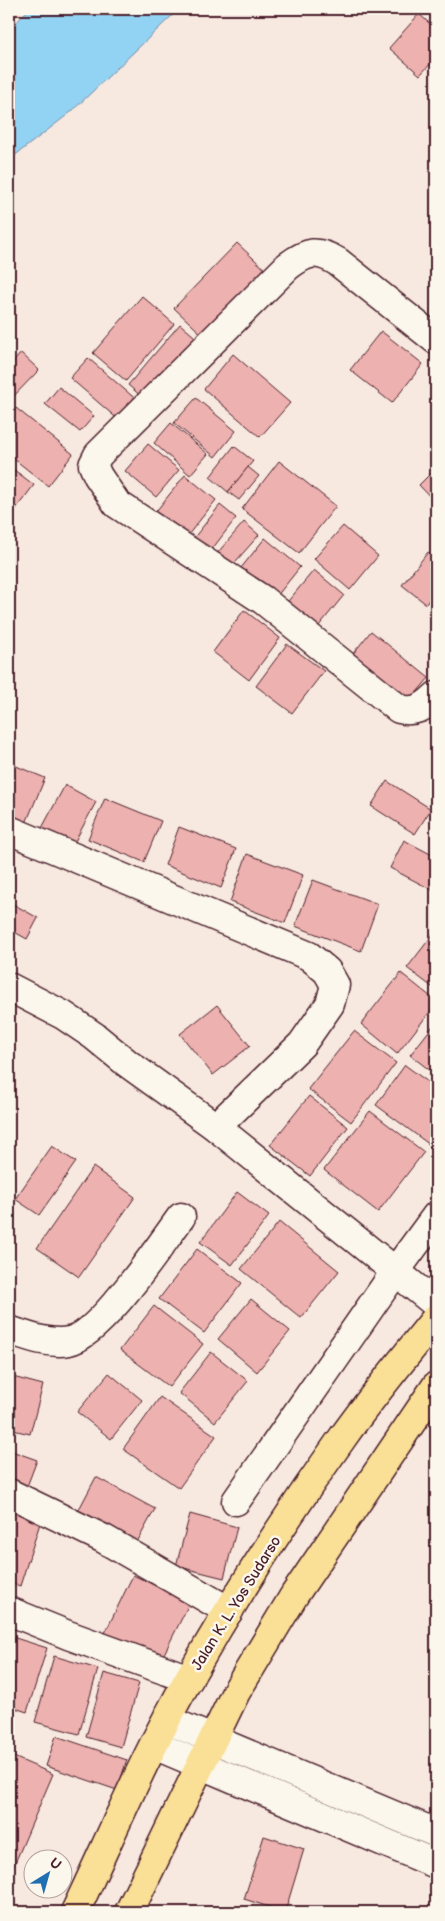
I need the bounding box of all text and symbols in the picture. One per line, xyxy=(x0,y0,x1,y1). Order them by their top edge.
street label: Jalan K. L. Yos Sudarso xyxy=(187,1533,285,1674)
north arrow xyxy=(22,1848,72,1898)
text: U xyxy=(46,1854,65,1874)

